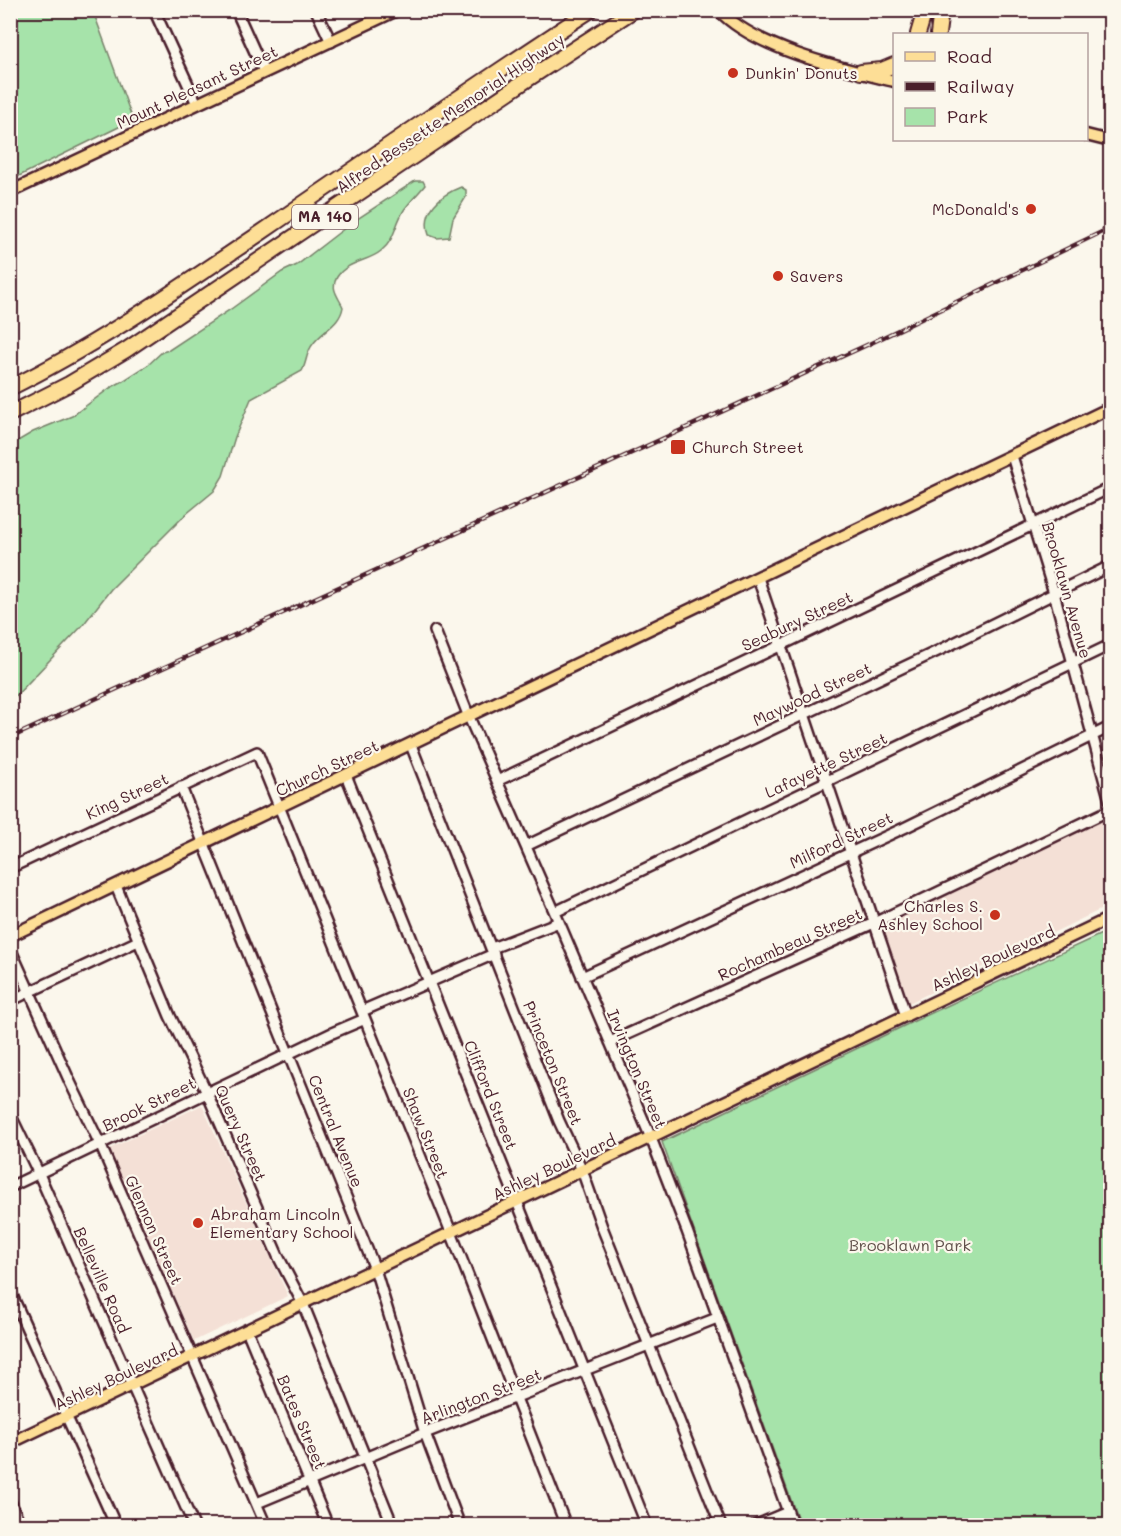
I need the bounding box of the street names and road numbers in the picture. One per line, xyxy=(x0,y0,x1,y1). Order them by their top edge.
street label: Alfred Bessette Memorial Highway xyxy=(331,28,568,197)
street label: Mount Pleasant Street xyxy=(113,40,281,133)
road number: MA 140 xyxy=(292,205,358,229)
street label: Brooklawn Avenue xyxy=(1038,519,1097,661)
street label: Seabury Street xyxy=(738,586,856,655)
street label: Maywood Street xyxy=(749,657,875,730)
street label: Lafayette Street xyxy=(761,727,890,802)
street label: Church Street xyxy=(272,734,382,801)
street label: King Street xyxy=(82,767,171,824)
street label: Milford Street xyxy=(786,806,896,873)
street label: Rochambeau Street xyxy=(714,902,865,985)
street label: Ashley Boulevard xyxy=(928,920,1058,995)
street label: Princeton Street xyxy=(519,998,588,1128)
street label: Irvington Street xyxy=(603,1006,672,1132)
street label: Clifford Street xyxy=(460,1037,523,1153)
street label: Central Avenue xyxy=(304,1071,369,1190)
street label: Brook Street xyxy=(99,1072,199,1135)
street label: Query Street xyxy=(211,1081,272,1184)
street label: Shaw Street xyxy=(399,1084,454,1181)
street label: Ashley Boulevard xyxy=(489,1129,619,1204)
street label: Glennon Street xyxy=(121,1172,188,1288)
street label: Belleville Road xyxy=(70,1223,135,1336)
street label: Ashley Boulevard xyxy=(51,1339,181,1414)
street label: Arlington Street xyxy=(417,1363,544,1428)
street label: Bates Street xyxy=(273,1371,332,1472)

